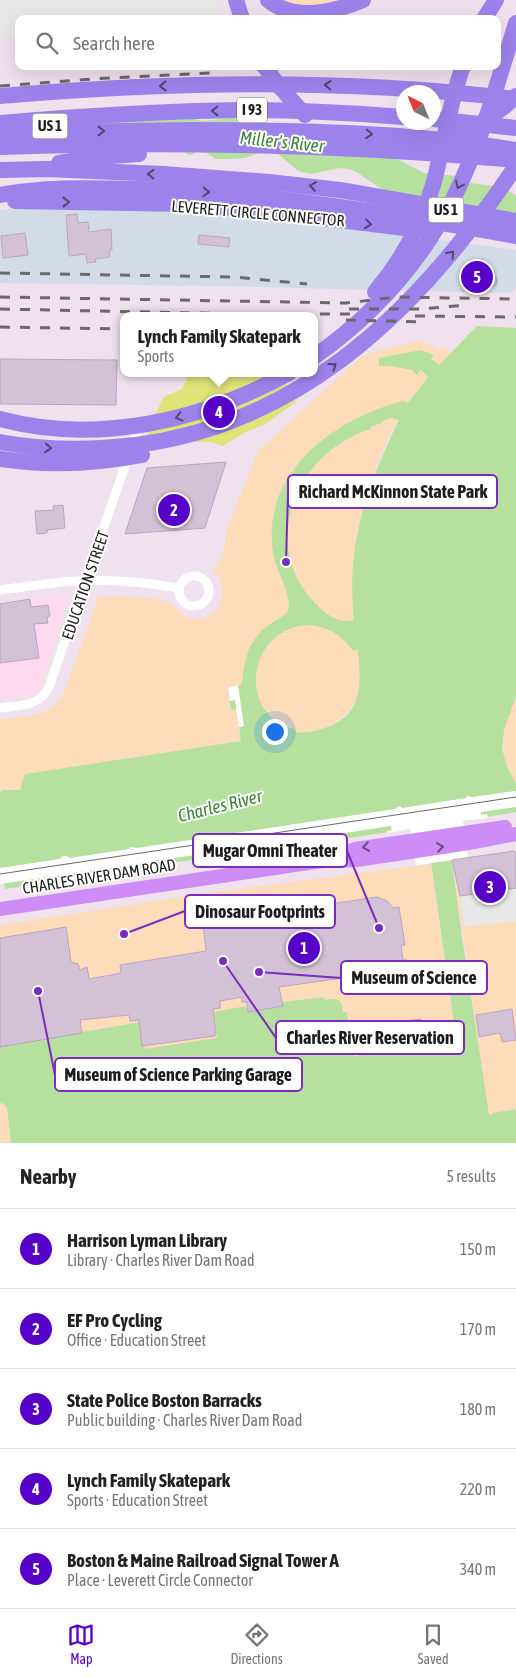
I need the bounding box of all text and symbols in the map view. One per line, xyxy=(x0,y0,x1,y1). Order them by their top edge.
search box xyxy=(15,15,501,70)
icon: search xyxy=(33,29,61,57)
text: Search here xyxy=(73,32,155,54)
one-way arrow xyxy=(324,80,332,90)
one-way arrow xyxy=(159,81,167,92)
north arrow xyxy=(396,85,441,130)
road number: I 93 xyxy=(237,98,267,122)
one-way arrow xyxy=(211,106,218,116)
road number: US 1 xyxy=(32,114,68,138)
one-way arrow xyxy=(98,126,105,136)
water label: Miller's River xyxy=(239,127,326,156)
one-way arrow xyxy=(365,128,373,139)
one-way arrow xyxy=(146,169,154,179)
one-way arrow xyxy=(455,180,466,189)
one-way arrow xyxy=(308,182,317,192)
one-way arrow xyxy=(202,186,210,197)
one-way arrow xyxy=(62,196,70,207)
street label: LEVERETT CIRCLE CONNECTOR xyxy=(171,196,345,230)
road number: US 1 xyxy=(428,198,464,222)
one-way arrow xyxy=(364,218,372,229)
one-way arrow xyxy=(445,251,454,260)
pin: 5 xyxy=(461,258,493,296)
popup xyxy=(120,312,318,377)
text: Lynch Family Skatepark xyxy=(137,325,301,347)
text: Sports xyxy=(137,347,174,365)
one-way arrow xyxy=(327,363,337,372)
pin: 4 xyxy=(203,393,235,431)
one-way arrow xyxy=(174,411,183,422)
one-way arrow xyxy=(45,442,53,453)
callout: Richard McKinnon State Park xyxy=(288,475,497,508)
text: Richard McKinnon State Park xyxy=(299,481,488,502)
pin: 2 xyxy=(158,491,190,529)
street label: EDUCATION STREET xyxy=(58,528,112,642)
your location xyxy=(262,719,288,745)
water label: Charles River xyxy=(176,785,265,826)
callout: Mugar Omni Theater xyxy=(193,834,347,867)
text: Mugar Omni Theater xyxy=(203,840,338,861)
one-way arrow xyxy=(362,841,370,852)
one-way arrow xyxy=(436,842,444,853)
street label: CHARLES RIVER DAM ROAD xyxy=(21,855,177,897)
pin: 3 xyxy=(474,868,506,906)
callout: Dinosaur Footprints xyxy=(185,895,335,928)
text: Dinosaur Footprints xyxy=(195,901,326,922)
pin: 1 xyxy=(288,929,320,967)
callout: Museum of Science xyxy=(341,961,487,994)
text: Museum of Science xyxy=(351,967,477,988)
callout: Charles River Reservation xyxy=(276,1021,464,1054)
text: Charles River Reservation xyxy=(286,1027,454,1048)
callout: Museum of Science Parking Garage xyxy=(55,1058,302,1091)
text: Museum of Science Parking Garage xyxy=(64,1064,292,1085)
text: Nearby xyxy=(20,1164,76,1188)
text: 5 results xyxy=(446,1167,496,1185)
text: Harrison Lyman Library xyxy=(67,1229,227,1251)
text: 1 xyxy=(32,1240,40,1258)
text: 150 m xyxy=(460,1240,496,1258)
text: Library · Charles River Dam Road xyxy=(67,1251,255,1269)
text: EF Pro Cycling xyxy=(67,1309,162,1331)
text: 2 xyxy=(32,1320,40,1338)
text: 170 m xyxy=(460,1320,496,1338)
text: Office · Education Street xyxy=(67,1331,206,1349)
text: State Police Boston Barracks xyxy=(67,1389,262,1411)
text: 3 xyxy=(32,1400,40,1418)
text: 180 m xyxy=(460,1400,496,1418)
text: Public building · Charles River Dam Road xyxy=(67,1411,302,1429)
text: Lynch Family Skatepark xyxy=(67,1469,230,1491)
text: 4 xyxy=(32,1480,40,1498)
text: 220 m xyxy=(460,1480,496,1498)
text: Sports · Education Street xyxy=(67,1491,208,1509)
text: Boston & Maine Railroad Signal Tower A xyxy=(67,1549,339,1571)
text: 5 xyxy=(32,1560,40,1578)
text: 340 m xyxy=(460,1560,496,1578)
text: Place · Leverett Circle Connector xyxy=(67,1571,253,1589)
tab: Map xyxy=(67,1621,95,1667)
tab: Directions xyxy=(230,1621,283,1667)
tab: Saved xyxy=(418,1621,449,1667)

